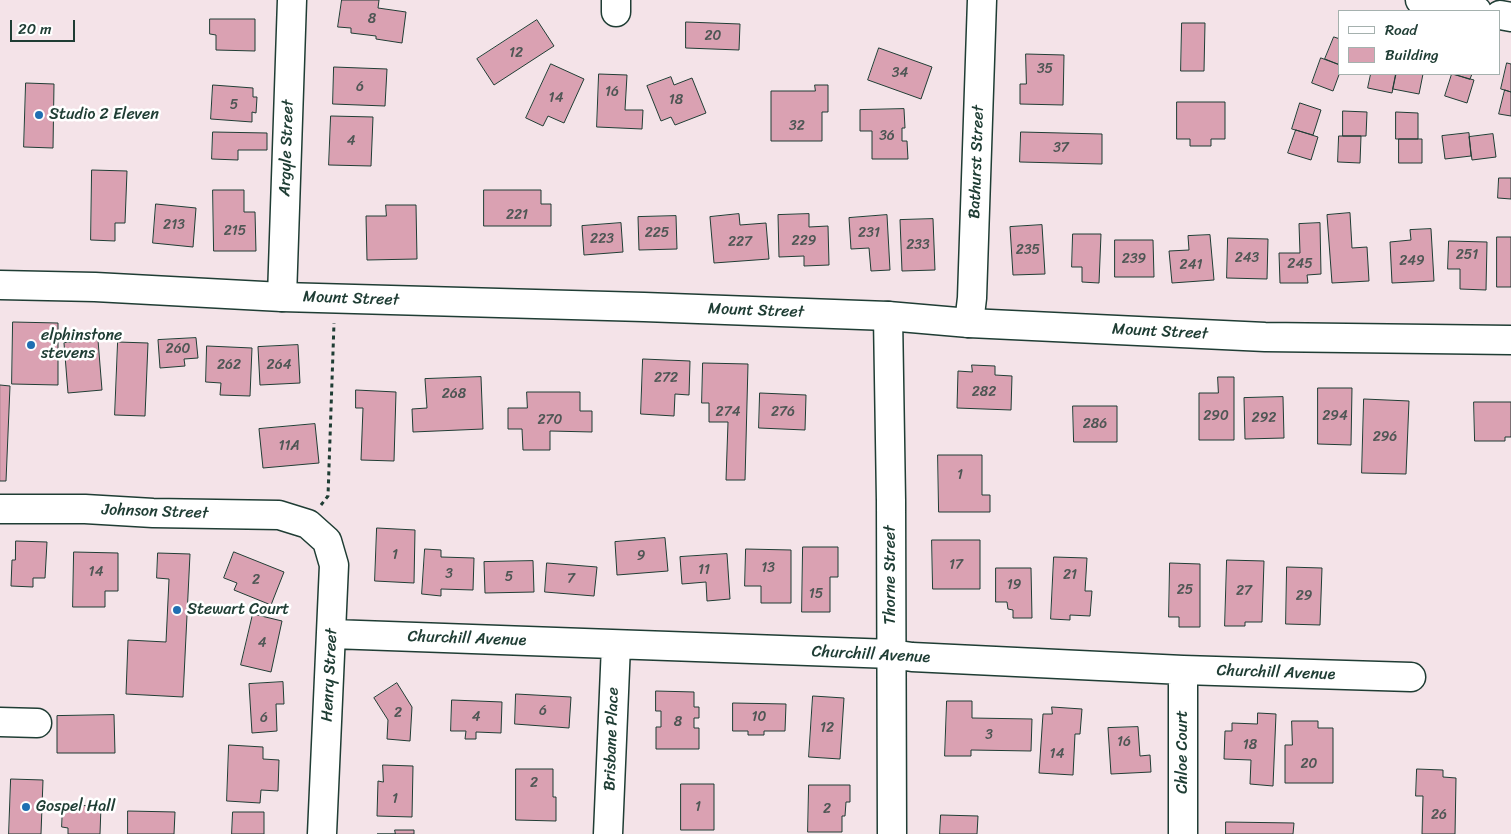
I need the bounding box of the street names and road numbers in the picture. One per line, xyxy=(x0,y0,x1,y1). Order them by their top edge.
street label: Argyle Street xyxy=(276,99,298,197)
street label: Bathurst Street xyxy=(965,105,989,219)
street label: Mount Street xyxy=(303,288,399,310)
street label: Mount Street xyxy=(708,300,804,322)
street label: Mount Street xyxy=(1112,320,1208,344)
street label: Johnson Street xyxy=(101,501,209,523)
street label: Thorne Street xyxy=(881,525,901,625)
street label: Churchill Avenue xyxy=(407,627,527,651)
street label: Henry Street xyxy=(318,628,342,722)
street label: Churchill Avenue xyxy=(811,642,931,668)
street label: Churchill Avenue xyxy=(1216,661,1336,685)
street label: Brisbane Place xyxy=(601,687,623,791)
street label: Chloe Court xyxy=(1173,710,1193,794)

